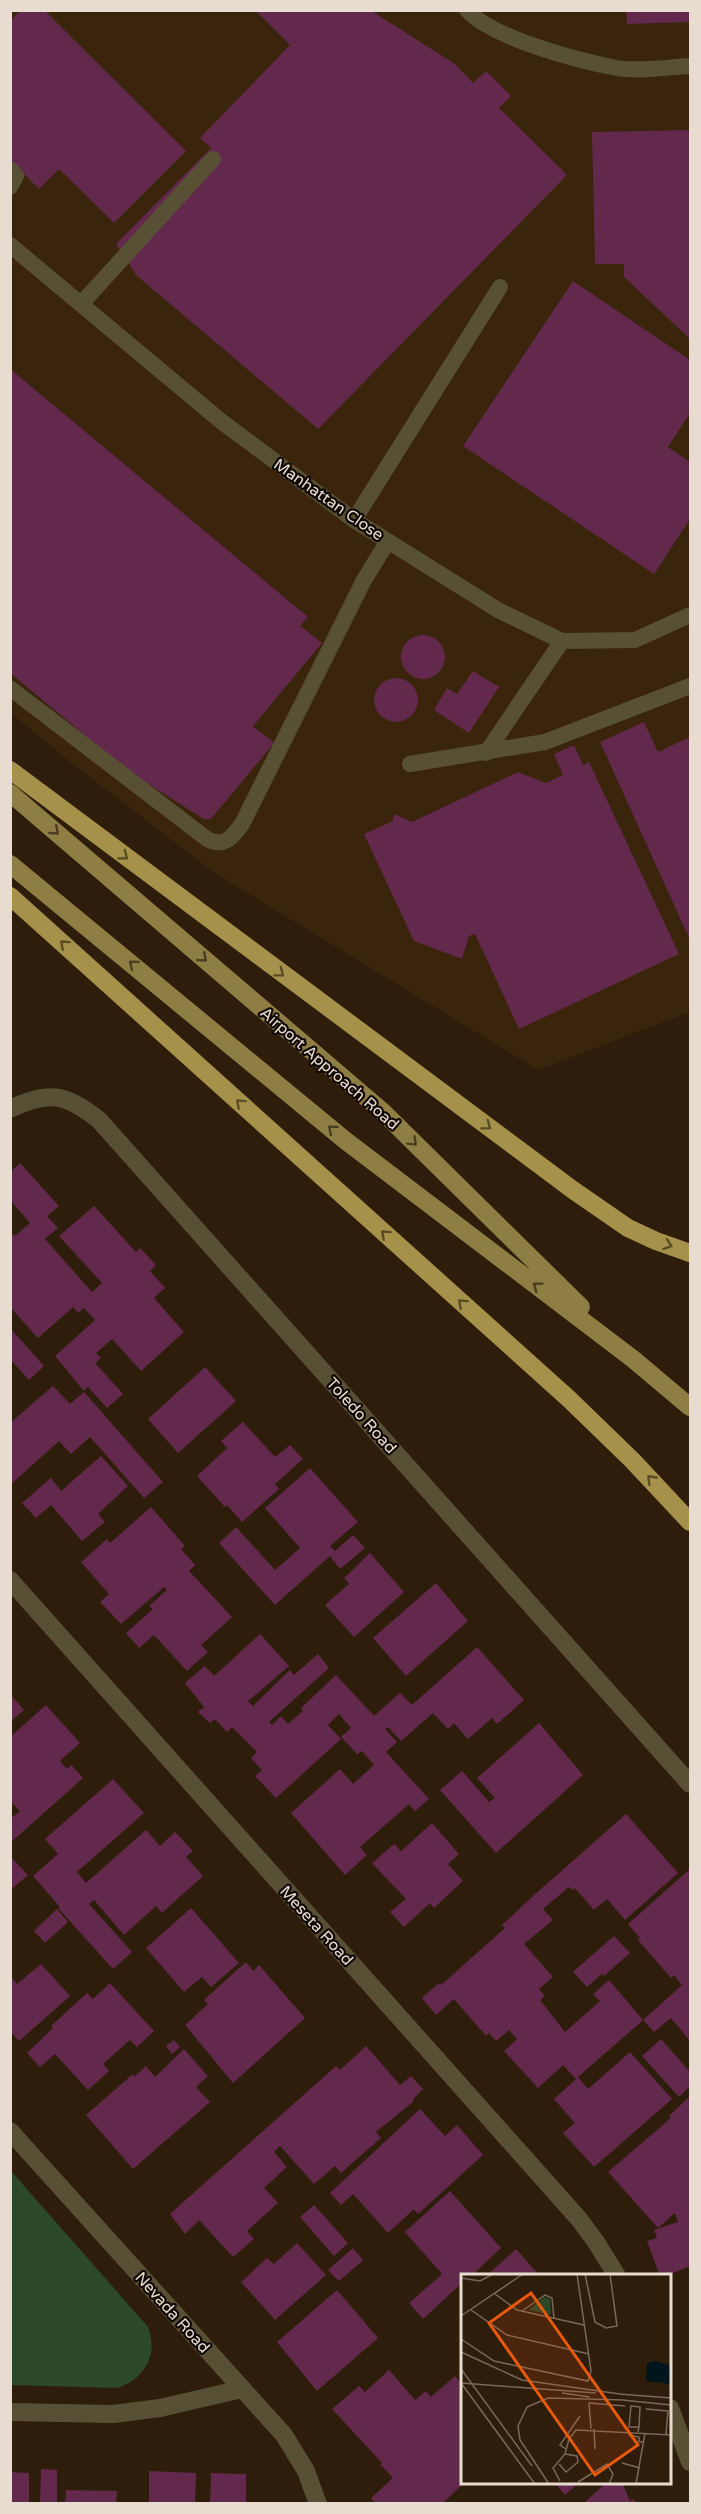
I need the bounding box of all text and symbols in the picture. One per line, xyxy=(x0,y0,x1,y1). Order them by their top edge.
street label: Manhattan Close xyxy=(270,455,387,545)
one-way arrow xyxy=(48,824,59,835)
one-way arrow xyxy=(118,848,129,859)
one-way arrow xyxy=(60,940,71,951)
one-way arrow xyxy=(196,951,207,962)
one-way arrow xyxy=(129,961,140,972)
one-way arrow xyxy=(274,965,285,976)
street label: Airport Approach Road xyxy=(256,1003,403,1135)
one-way arrow xyxy=(236,1099,247,1110)
one-way arrow xyxy=(481,1119,492,1130)
one-way arrow xyxy=(328,1125,339,1136)
one-way arrow xyxy=(405,1134,416,1145)
one-way arrow xyxy=(381,1230,391,1241)
one-way arrow xyxy=(662,1238,673,1251)
one-way arrow xyxy=(532,1282,543,1293)
one-way arrow xyxy=(458,1300,469,1311)
street label: Toledo Road xyxy=(322,1373,401,1458)
one-way arrow xyxy=(647,1476,658,1487)
street label: Meseta Road xyxy=(275,1882,357,1970)
street label: Nevada Road xyxy=(131,2268,214,2357)
inset map xyxy=(461,2274,671,2484)

